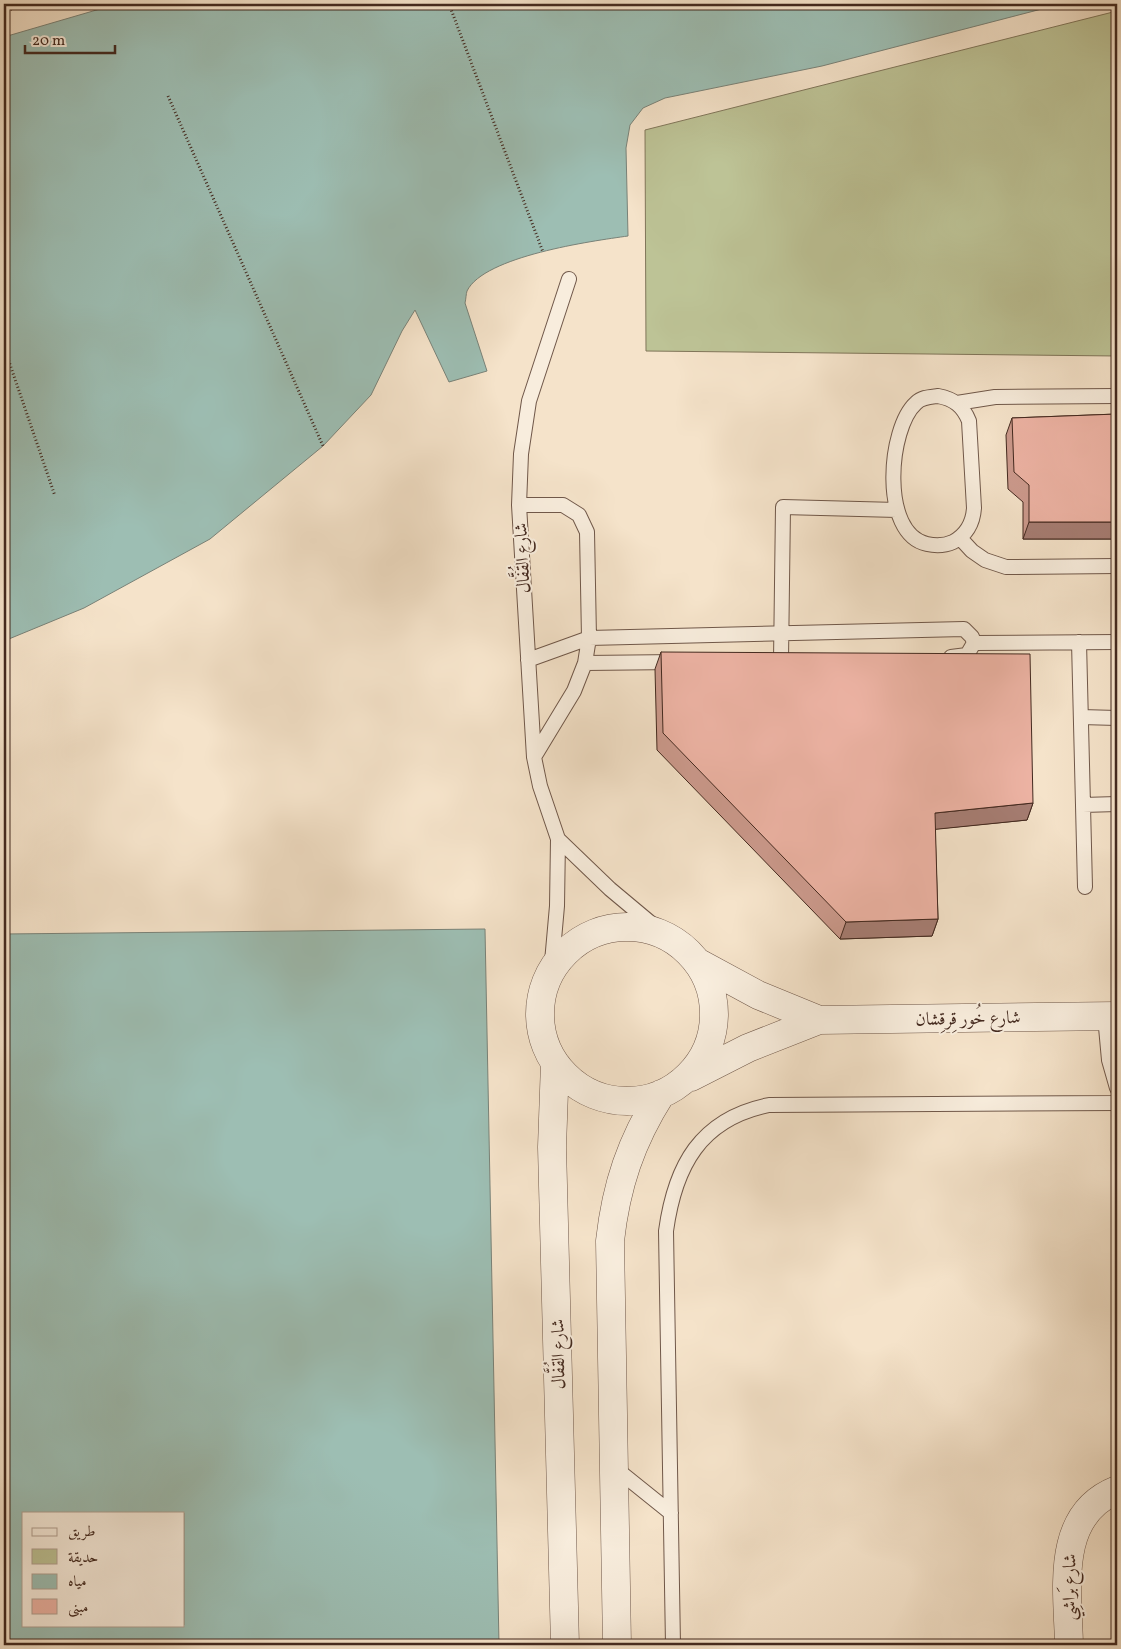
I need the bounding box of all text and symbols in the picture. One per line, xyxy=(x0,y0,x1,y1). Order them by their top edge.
scale bar xyxy=(25,22,115,54)
text: 20 m xyxy=(32,31,65,52)
street label: شارع القُفَّال xyxy=(505,522,539,594)
street label: شارع خُور قِرقِشان xyxy=(915,1002,1021,1034)
street label: شارع القُفَّال xyxy=(542,1318,574,1390)
legend xyxy=(22,1512,185,1626)
text: طريق xyxy=(68,1522,95,1543)
text: حديقة xyxy=(68,1548,98,1569)
street label: شارع بَراشِي xyxy=(1055,1553,1087,1621)
text: مياه xyxy=(68,1572,86,1593)
text: مبنى xyxy=(68,1598,88,1619)

